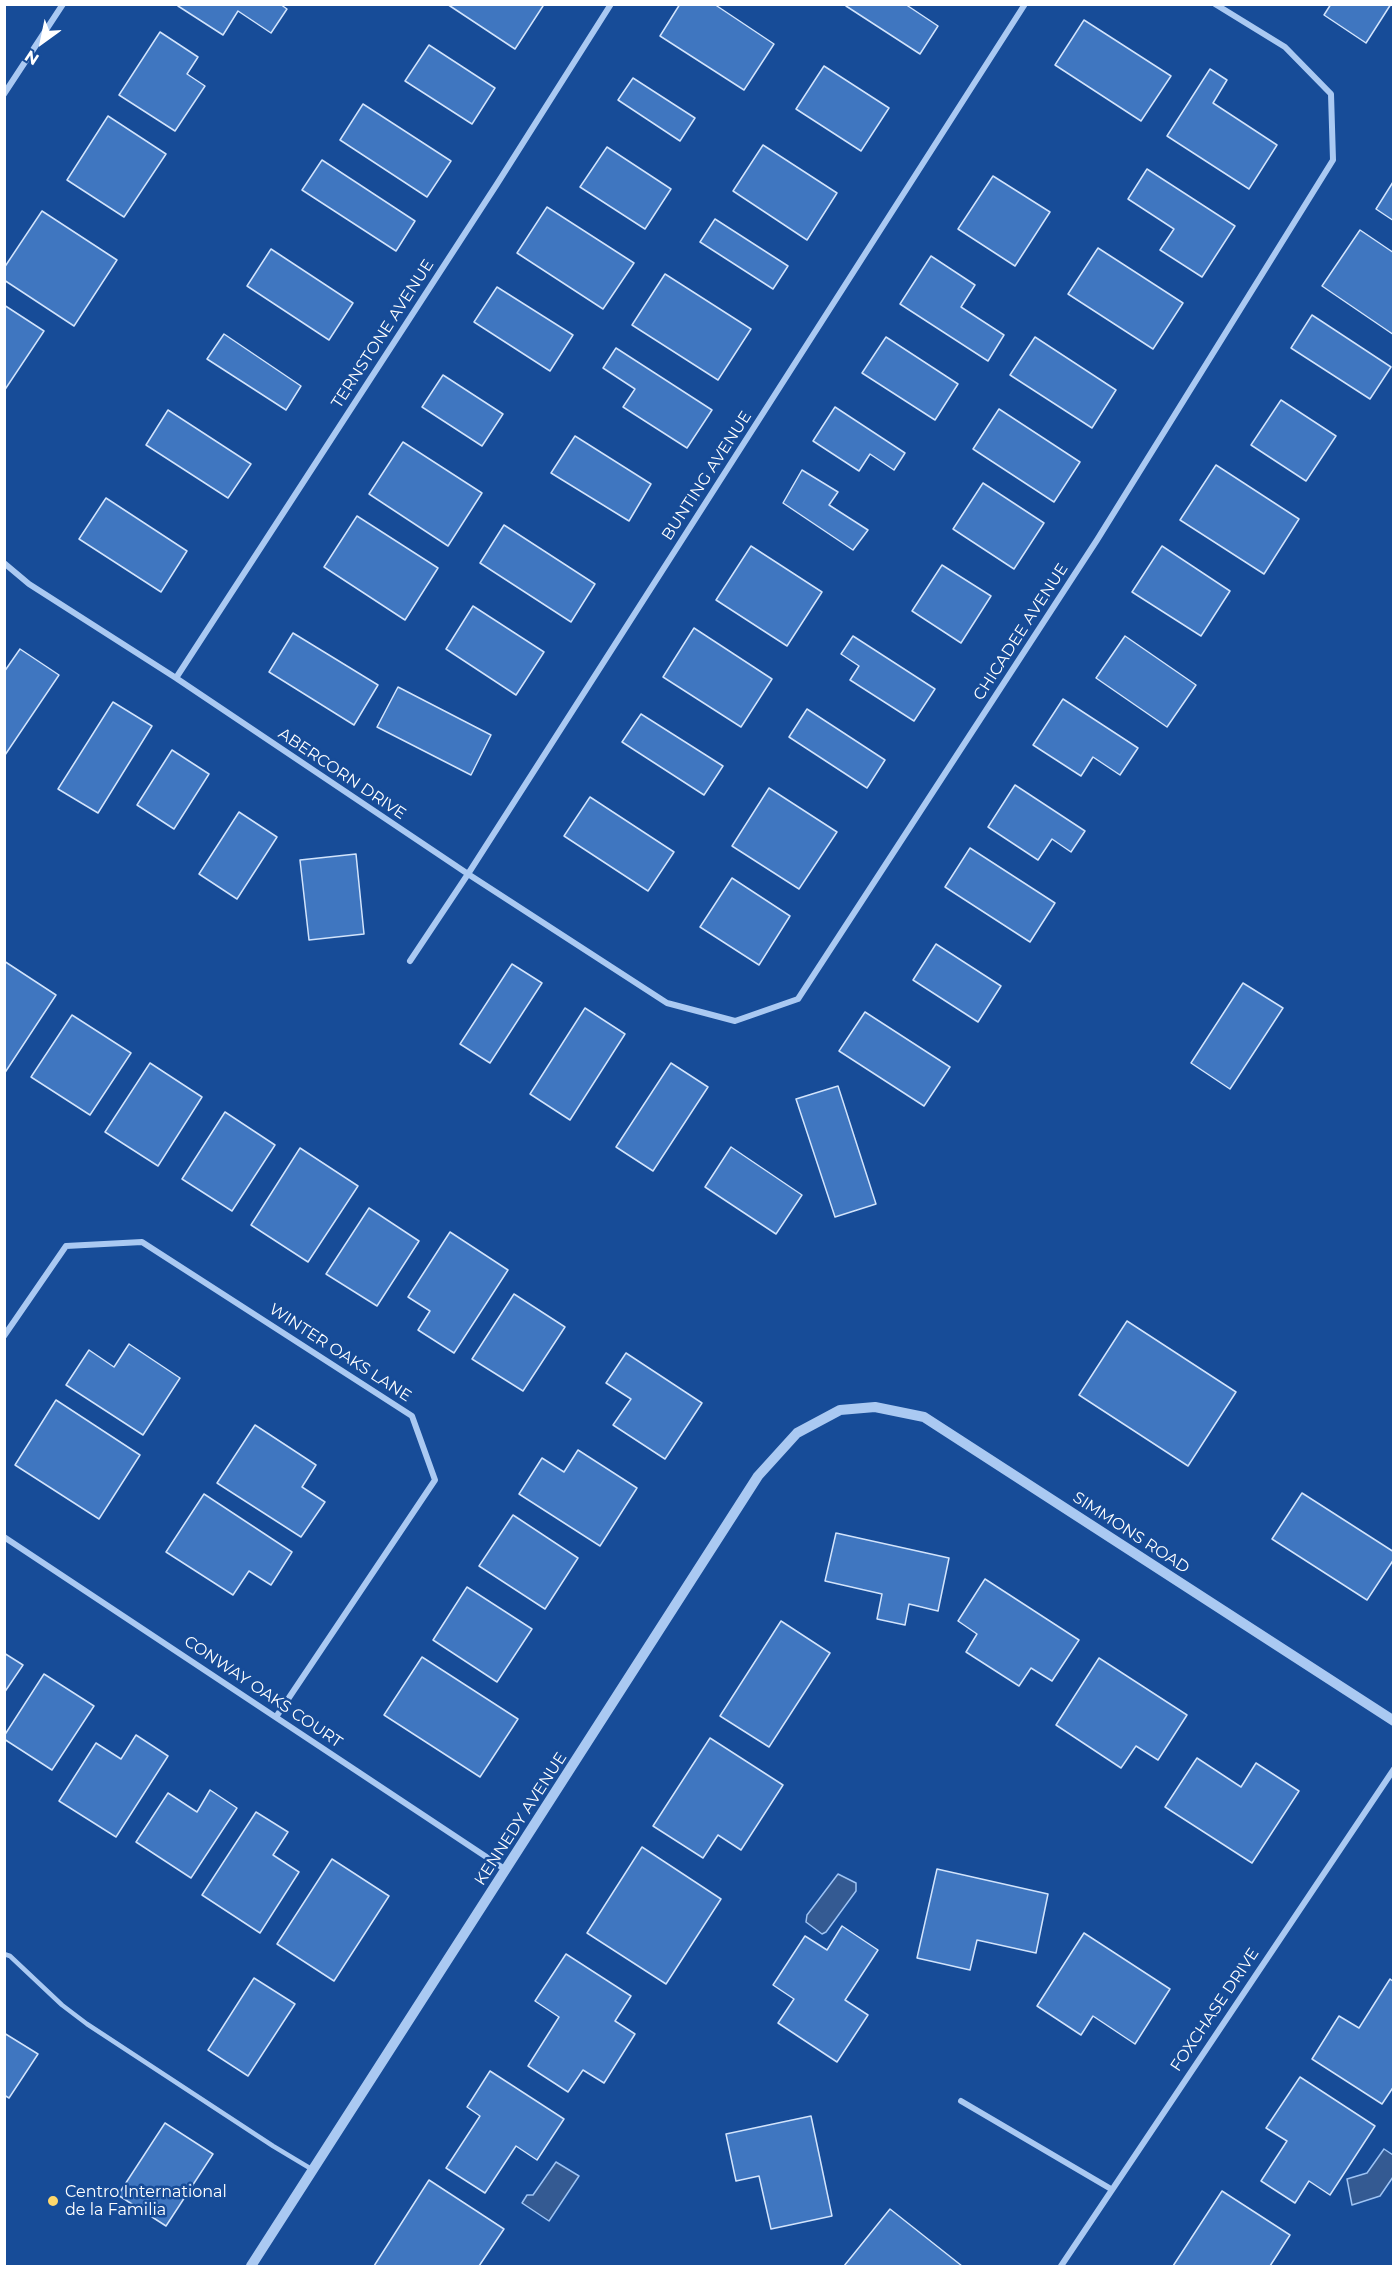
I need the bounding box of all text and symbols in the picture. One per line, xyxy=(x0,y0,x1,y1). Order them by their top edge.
north arrow xyxy=(12,12,72,72)
text: N xyxy=(21,46,43,69)
street label: TERNSTONE AVENUE xyxy=(328,256,438,412)
street label: BUNTING AVENUE xyxy=(658,408,756,544)
street label: CHICADEE AVENUE xyxy=(970,560,1072,704)
street label: ABERCORN DRIVE xyxy=(275,724,409,824)
street label: WINTER OAKS LANE xyxy=(265,1300,415,1406)
street label: SIMMONS ROAD xyxy=(1069,1488,1193,1578)
street label: CONWAY OAKS COURT xyxy=(180,1632,346,1752)
street label: KENNEDY AVENUE xyxy=(471,1749,571,1889)
street label: FOXCHASE DRIVE xyxy=(1167,1945,1263,2075)
place label: Centro International de la Familia xyxy=(65,2182,227,2220)
marker: Centro International de la Familia xyxy=(46,2194,60,2208)

